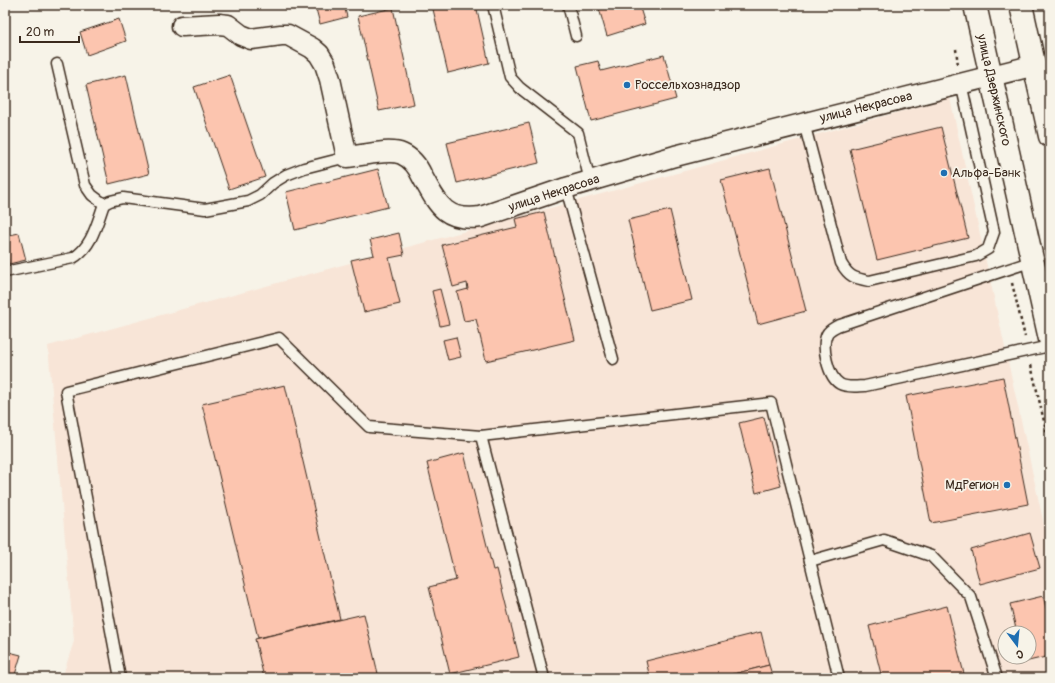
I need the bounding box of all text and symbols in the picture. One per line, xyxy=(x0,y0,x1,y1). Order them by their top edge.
scale bar xyxy=(20,18,79,44)
text: 20 m xyxy=(26,25,55,40)
street label: улица Дзержинского xyxy=(973,32,1015,147)
place label: Россельхознадзор xyxy=(635,77,740,93)
marker: Россельхознадзор xyxy=(622,80,632,90)
street label: улица Некрасова xyxy=(817,88,914,126)
place label: Альфа-Банк xyxy=(952,165,1021,181)
marker: Альфа-Банк xyxy=(939,168,949,178)
street label: улица Некрасова xyxy=(506,171,602,216)
place label: МдРегион xyxy=(945,477,999,493)
marker: МдРегион xyxy=(1002,480,1012,490)
north arrow xyxy=(997,625,1037,665)
text: С xyxy=(1014,647,1025,661)

